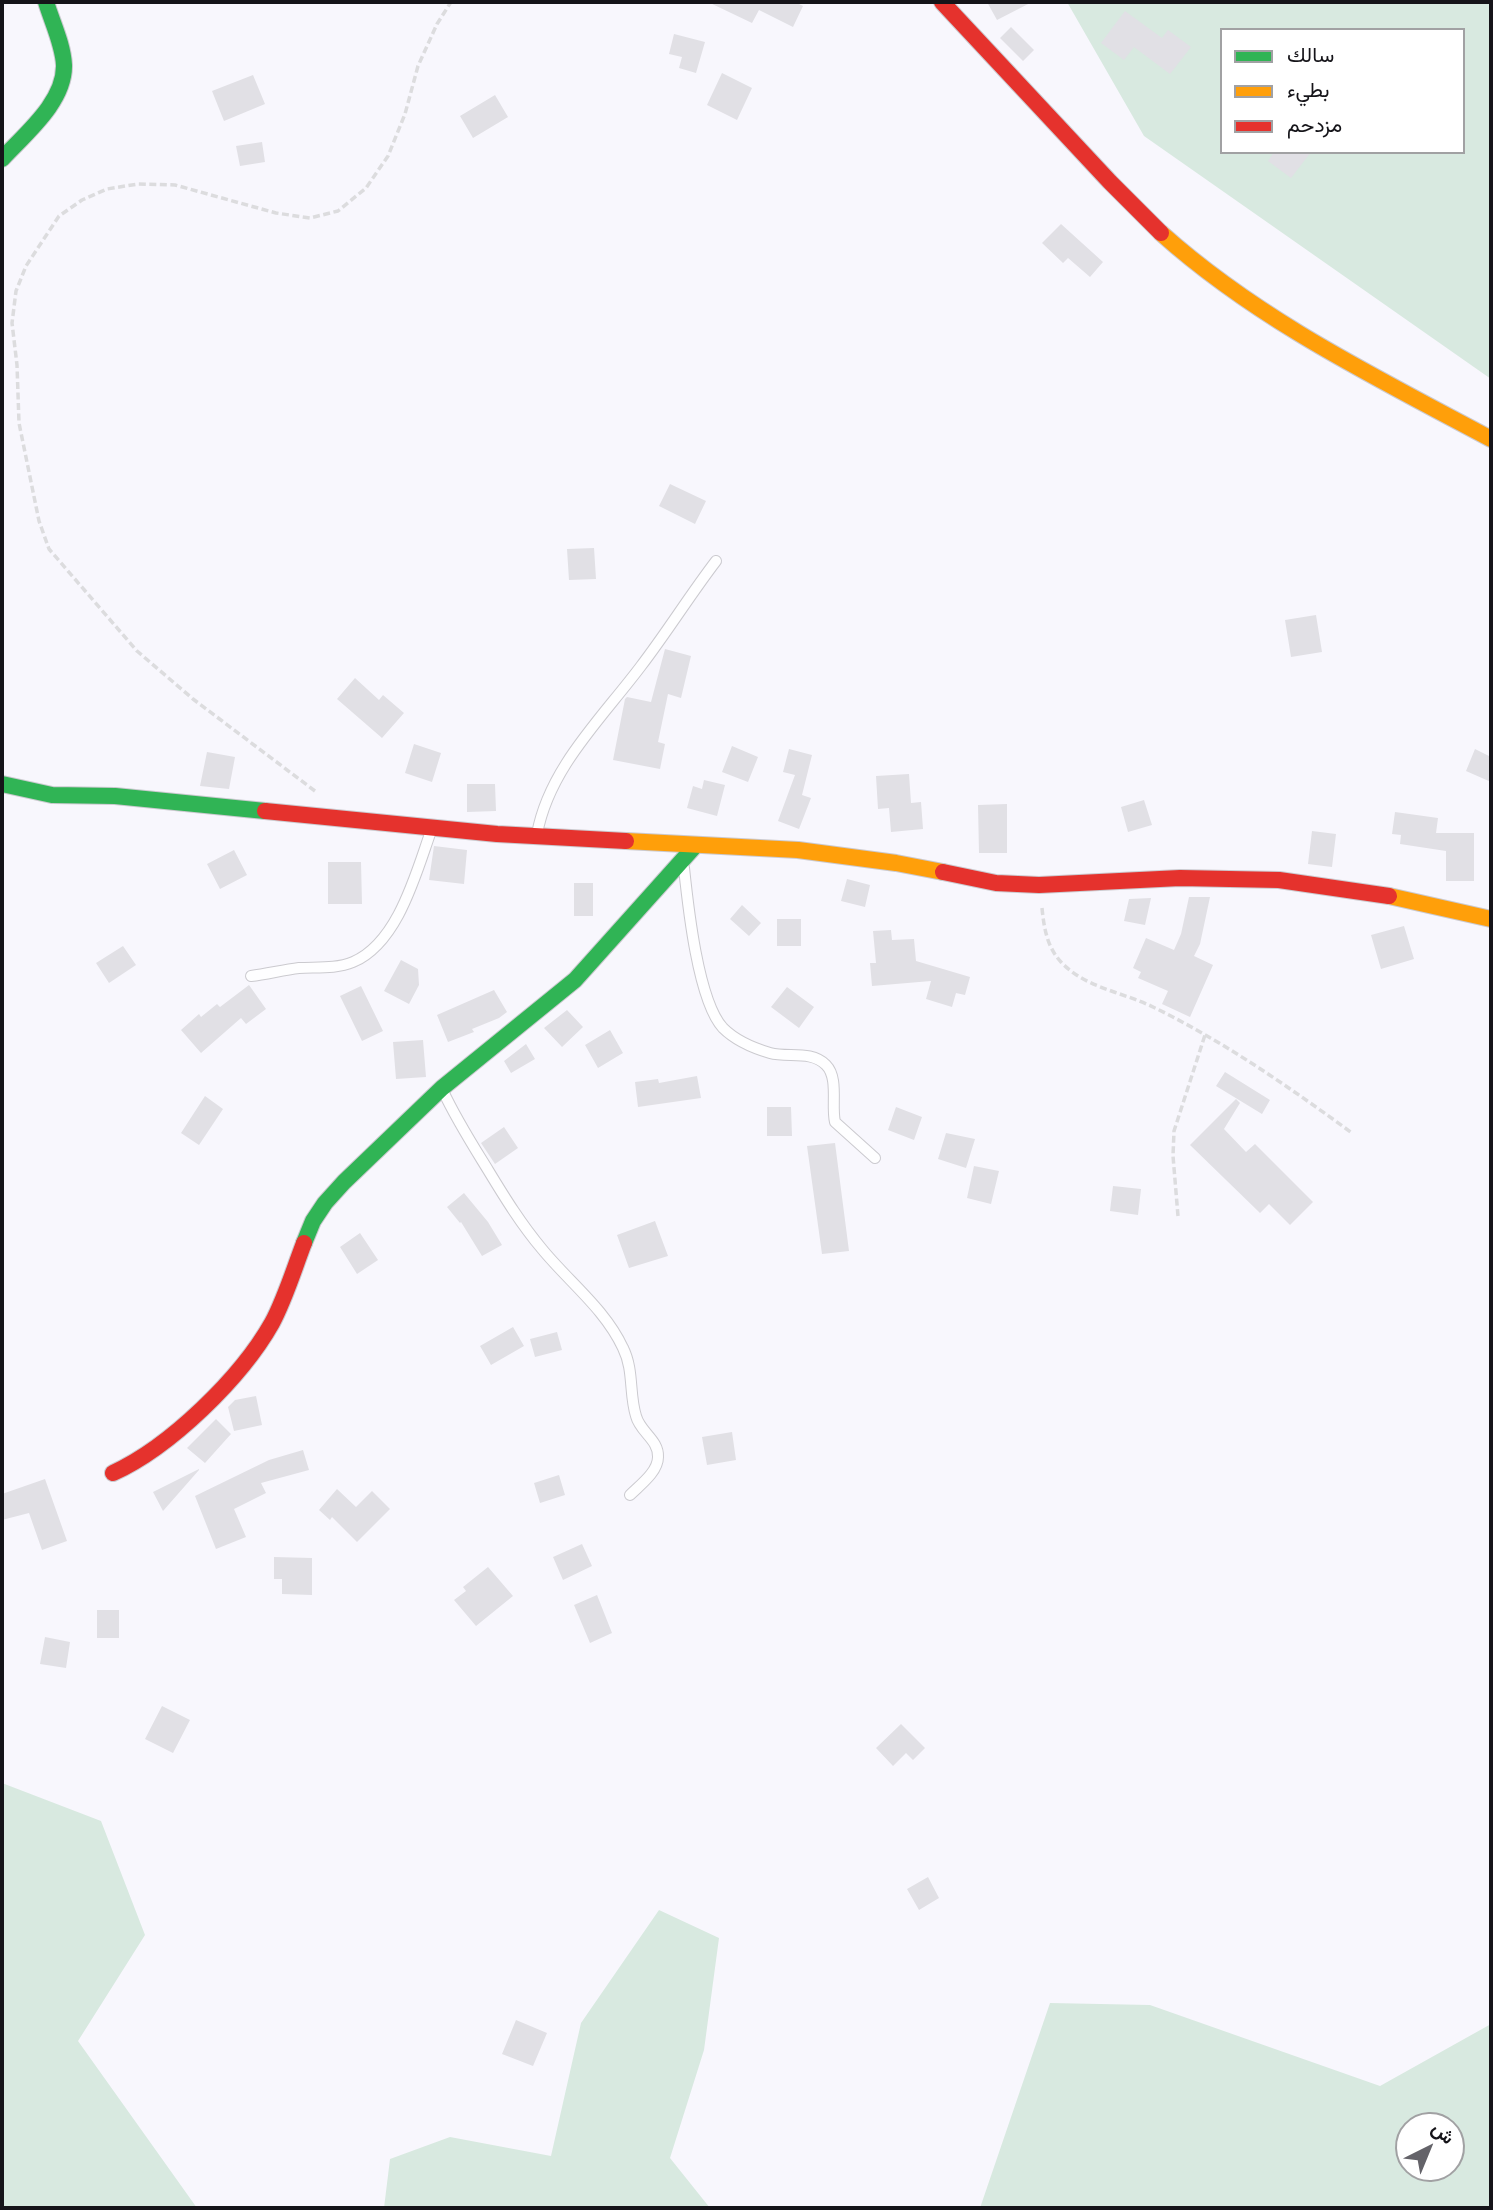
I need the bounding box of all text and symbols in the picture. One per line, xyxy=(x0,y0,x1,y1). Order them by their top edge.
legend xyxy=(1220,28,1465,154)
text: سالك xyxy=(1287,41,1334,69)
text: بطيء xyxy=(1287,76,1330,104)
text: مزدحم xyxy=(1287,111,1342,139)
north arrow xyxy=(1395,2112,1465,2182)
text: ش xyxy=(1426,2116,1460,2150)

